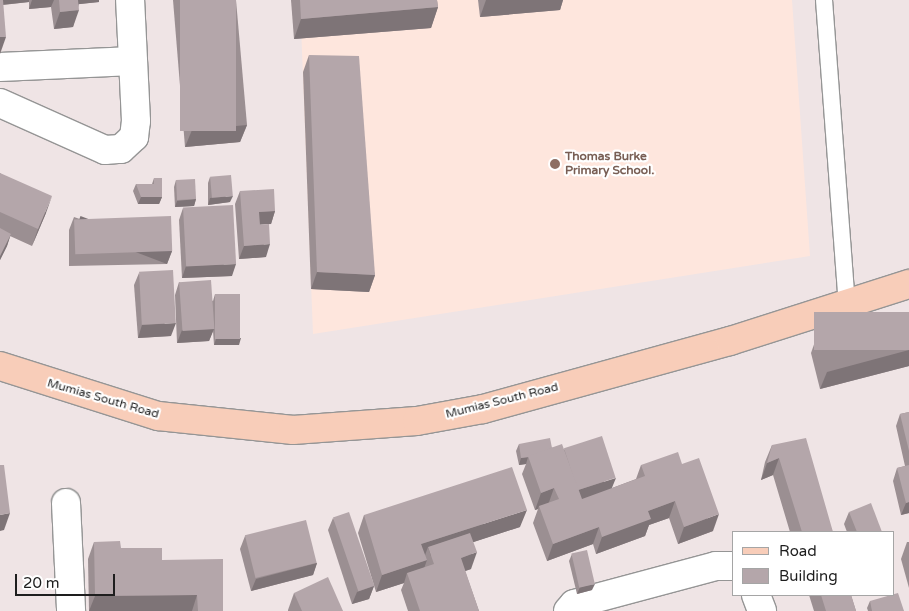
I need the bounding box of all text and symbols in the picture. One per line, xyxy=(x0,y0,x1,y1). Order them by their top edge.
place label: Thomas Burke Primary School. xyxy=(565,150,654,178)
marker: Thomas Burke Primary School. xyxy=(549,158,561,170)
street label: Mumias South Road xyxy=(45,376,161,422)
street label: Mumias South Road xyxy=(444,380,560,422)
legend xyxy=(732,531,894,596)
text: Road xyxy=(779,542,817,560)
scale bar xyxy=(18,564,118,596)
text: Building xyxy=(779,567,838,585)
text: 20 m xyxy=(23,574,60,592)

